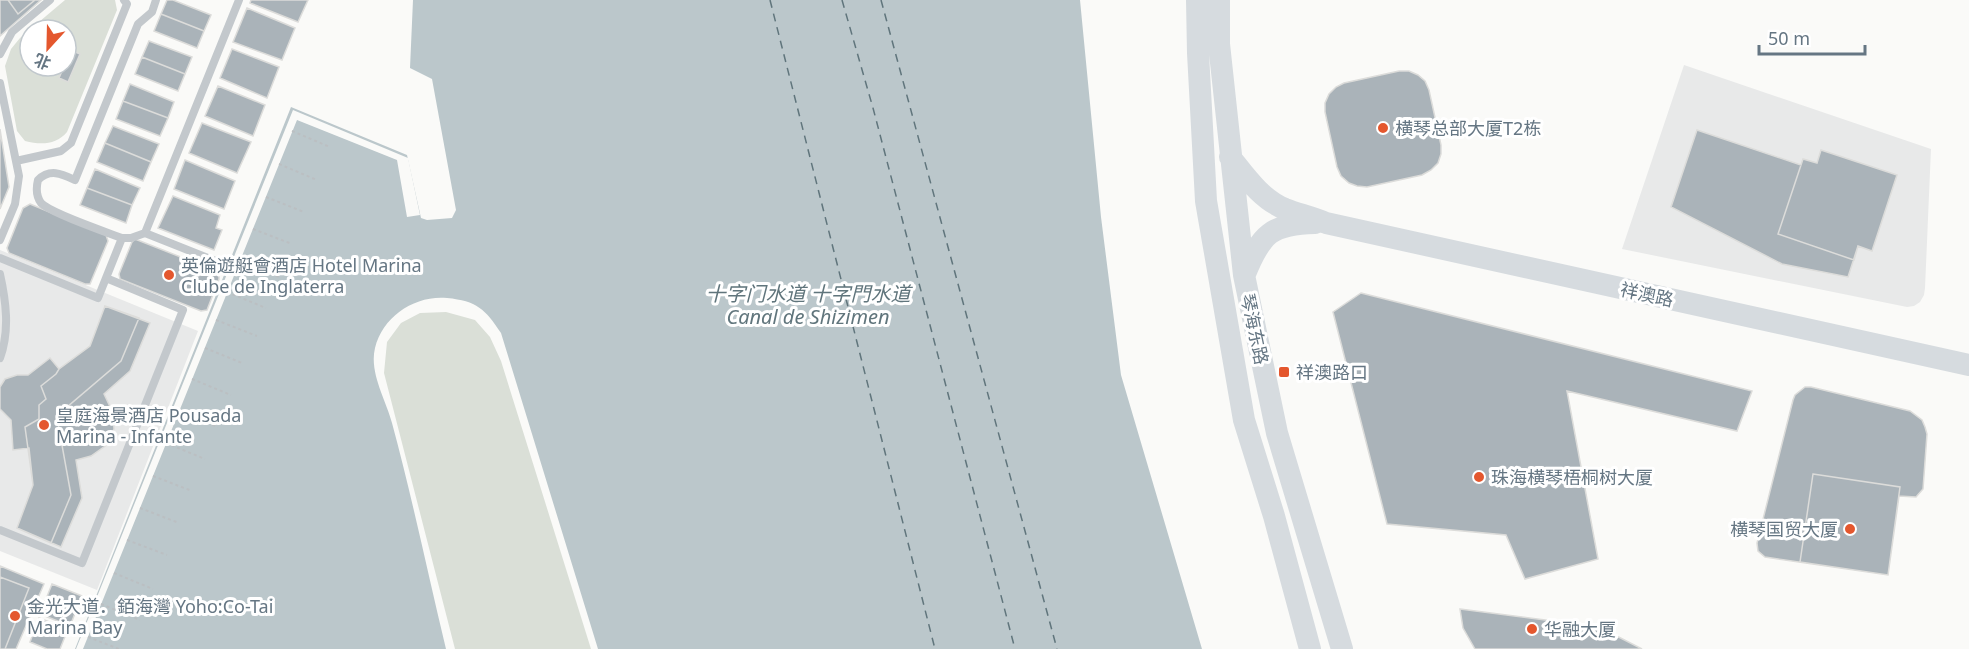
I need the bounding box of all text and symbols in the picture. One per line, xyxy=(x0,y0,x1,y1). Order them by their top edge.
north arrow xyxy=(18,18,78,78)
scale bar xyxy=(1759,18,1866,56)
text: 50 m xyxy=(1768,26,1810,50)
text: 北 xyxy=(31,49,54,75)
place label: 横琴总部大厦T2栋 xyxy=(1395,116,1541,140)
marker: 横琴总部大厦T2栋 xyxy=(1376,121,1390,135)
place label: 英倫遊艇會酒店 Hotel Marina Clube de Inglaterra xyxy=(181,253,422,298)
marker: 英倫遊艇會酒店 Hotel Marina Clube de Inglaterra xyxy=(162,268,176,282)
street label: 祥澳路 xyxy=(1618,277,1676,311)
water label: 十字门水道 十字門水道 Canal de Shizimen xyxy=(705,280,914,330)
street label: 琴海东路 xyxy=(1236,291,1274,367)
place label: 祥澳路口 xyxy=(1296,360,1368,384)
marker: 祥澳路口 xyxy=(1277,365,1291,379)
place label: 皇庭海景酒店 Pousada Marina - Infante xyxy=(56,403,241,448)
marker: 皇庭海景酒店 Pousada Marina - Infante xyxy=(37,418,51,432)
place label: 珠海横琴梧桐树大厦 xyxy=(1491,465,1653,489)
marker: 珠海横琴梧桐树大厦 xyxy=(1472,470,1486,484)
place label: 横琴国贸大厦 xyxy=(1730,517,1838,541)
marker: 横琴国贸大厦 xyxy=(1843,522,1857,536)
place label: 金光大道．銆海灣 Yoho:Co-Tai Marina Bay xyxy=(27,594,273,639)
marker: 金光大道．銆海灣 Yoho:Co-Tai Marina Bay xyxy=(8,609,22,623)
place label: 华融大厦 xyxy=(1544,617,1616,641)
marker: 华融大厦 xyxy=(1525,622,1539,636)

